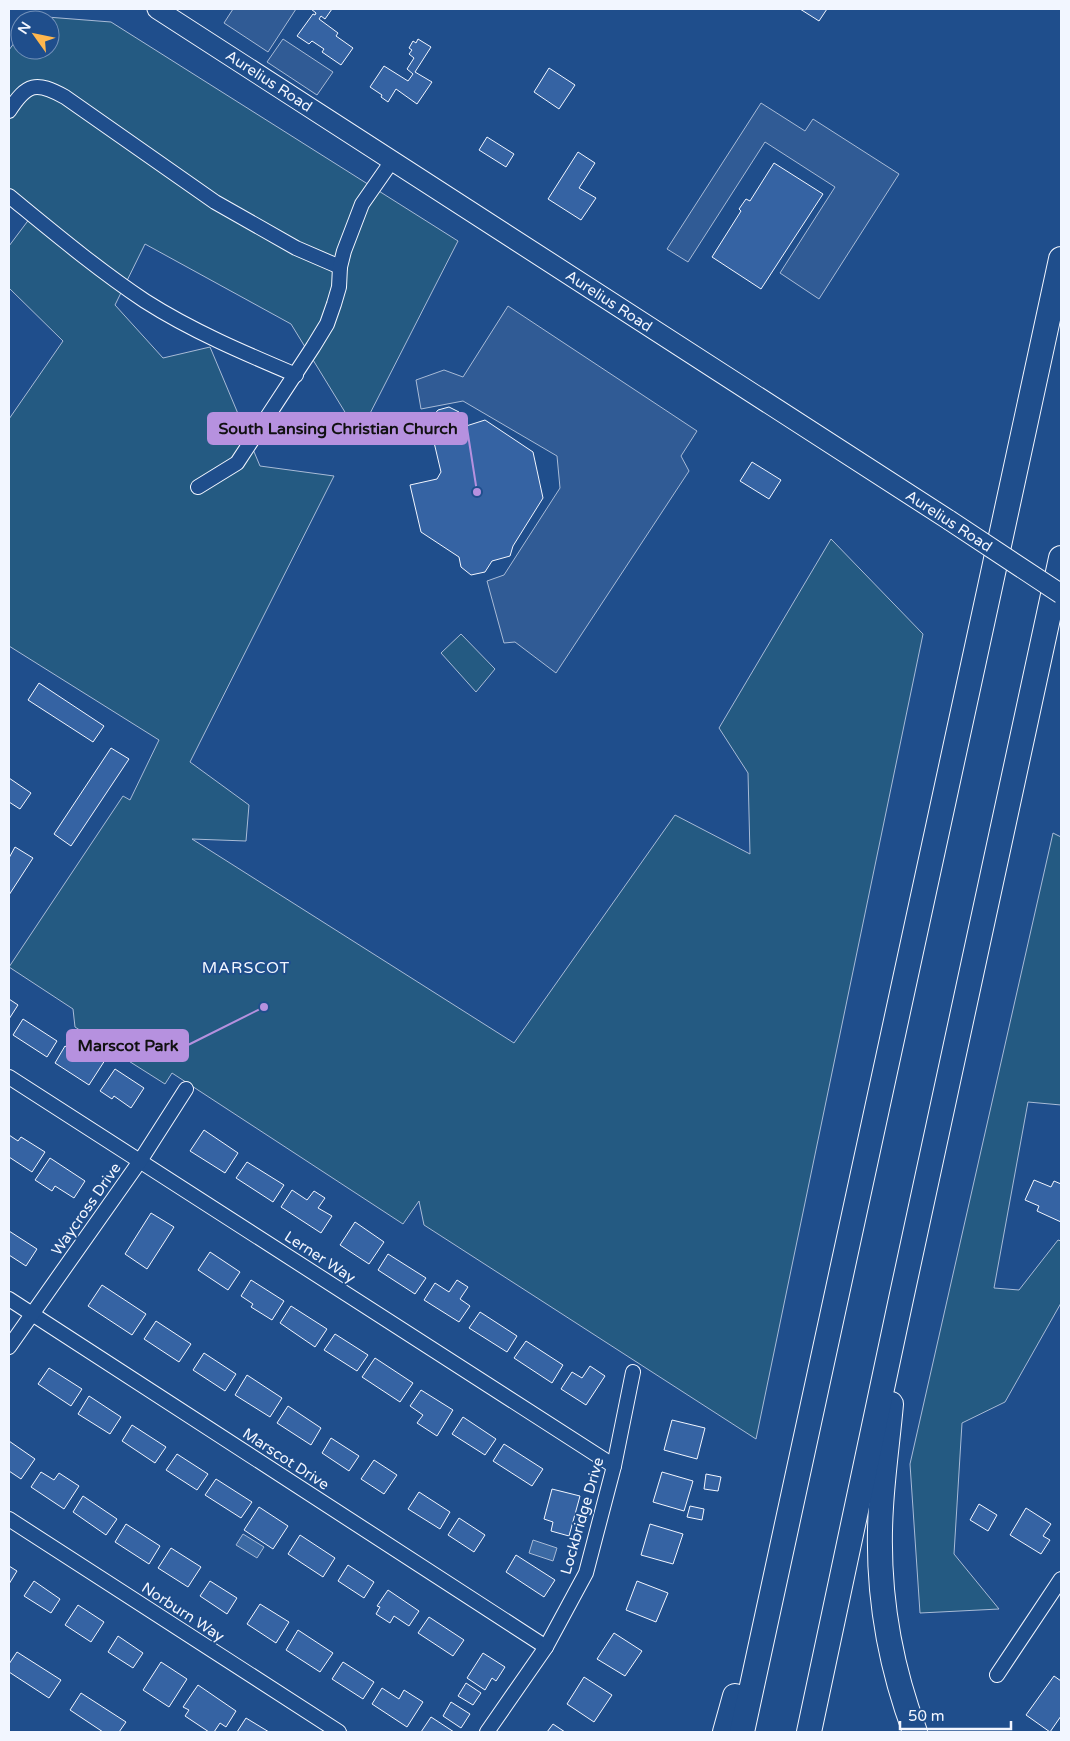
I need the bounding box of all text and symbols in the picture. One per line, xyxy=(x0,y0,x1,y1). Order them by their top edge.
north arrow xyxy=(10,10,60,60)
text: N xyxy=(14,19,35,38)
street label: Aurelius Road xyxy=(222,46,316,116)
street label: Aurelius Road xyxy=(562,266,656,336)
callout: South Lansing Christian Church xyxy=(208,413,467,444)
text: South Lansing Christian Church xyxy=(218,419,458,439)
street label: Aurelius Road xyxy=(902,486,996,556)
district label: MARSCOT xyxy=(202,958,290,978)
callout: Marscot Park xyxy=(67,1030,188,1061)
text: Marscot Park xyxy=(78,1036,179,1056)
street label: Waycross Drive xyxy=(47,1159,125,1259)
street label: Lerner Way xyxy=(281,1227,359,1287)
street label: Marscot Drive xyxy=(239,1424,333,1494)
street label: Lockbridge Drive xyxy=(557,1455,607,1577)
street label: Norburn Way xyxy=(138,1579,228,1645)
scale bar xyxy=(900,1698,1011,1730)
text: 50 m xyxy=(908,1707,945,1725)

